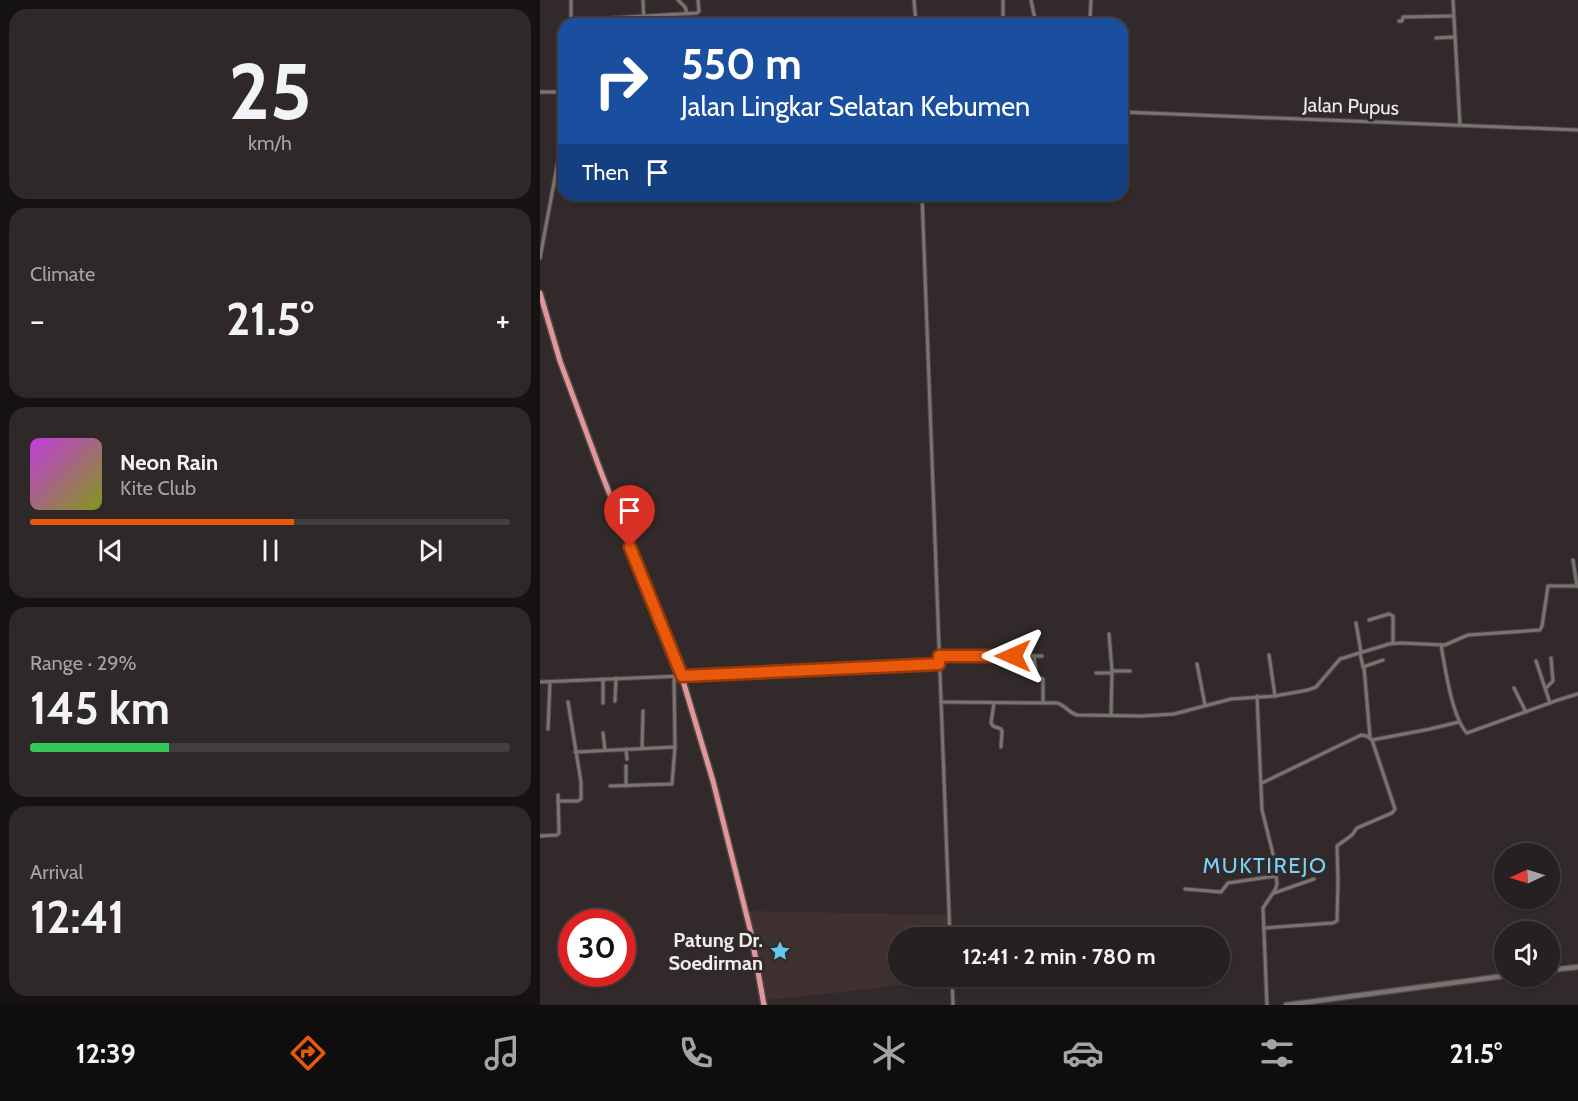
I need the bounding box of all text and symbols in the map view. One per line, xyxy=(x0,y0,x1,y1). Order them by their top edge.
text: 550 m xyxy=(681,38,802,90)
icon: right xyxy=(582,42,660,120)
text: 25 xyxy=(228,44,312,139)
text: Jalan Lingkar Selatan Kebumen xyxy=(681,90,1030,123)
street label: Jalan Pupus xyxy=(1302,92,1399,120)
text: km/h xyxy=(248,131,292,155)
icon: arrive xyxy=(641,156,674,189)
text: Then xyxy=(582,159,629,186)
text: Climate xyxy=(30,262,95,286)
text: 21.5° xyxy=(226,292,314,346)
text: − xyxy=(30,300,45,340)
text: + xyxy=(495,300,510,340)
text: Neon Rain xyxy=(120,449,218,476)
text: Kite Club xyxy=(120,476,196,500)
pin xyxy=(604,485,655,547)
icon: arrive xyxy=(613,494,646,527)
icon: previous xyxy=(94,534,127,567)
icon: pause xyxy=(254,534,287,567)
icon: next xyxy=(414,534,447,567)
position arrow xyxy=(981,624,1045,688)
text: Range · 29% xyxy=(30,651,137,675)
text: 145 km xyxy=(30,681,170,735)
north arrow xyxy=(1494,843,1560,909)
map controls xyxy=(1494,843,1560,987)
district label: MUKTIREJO xyxy=(1203,852,1327,879)
text: Arrival xyxy=(30,860,83,884)
text: 12:41 xyxy=(30,890,125,944)
speed limit sign: 30 xyxy=(558,909,636,987)
button: sound xyxy=(1494,921,1560,987)
place label: Patung Dr. Soedirman xyxy=(669,928,763,975)
place icon: Patung Dr. Soedirman xyxy=(768,939,792,963)
text: 12:41 · 2 min · 780 m xyxy=(962,943,1156,970)
icon: directions xyxy=(287,1032,329,1074)
icon: music xyxy=(481,1032,523,1074)
icon: phone xyxy=(675,1032,717,1074)
icon: climate xyxy=(868,1032,910,1074)
icon: car xyxy=(1062,1032,1104,1074)
icon: filters xyxy=(1256,1032,1298,1074)
text: 12:39 xyxy=(76,1037,136,1070)
text: 21.5° xyxy=(1450,1037,1502,1070)

